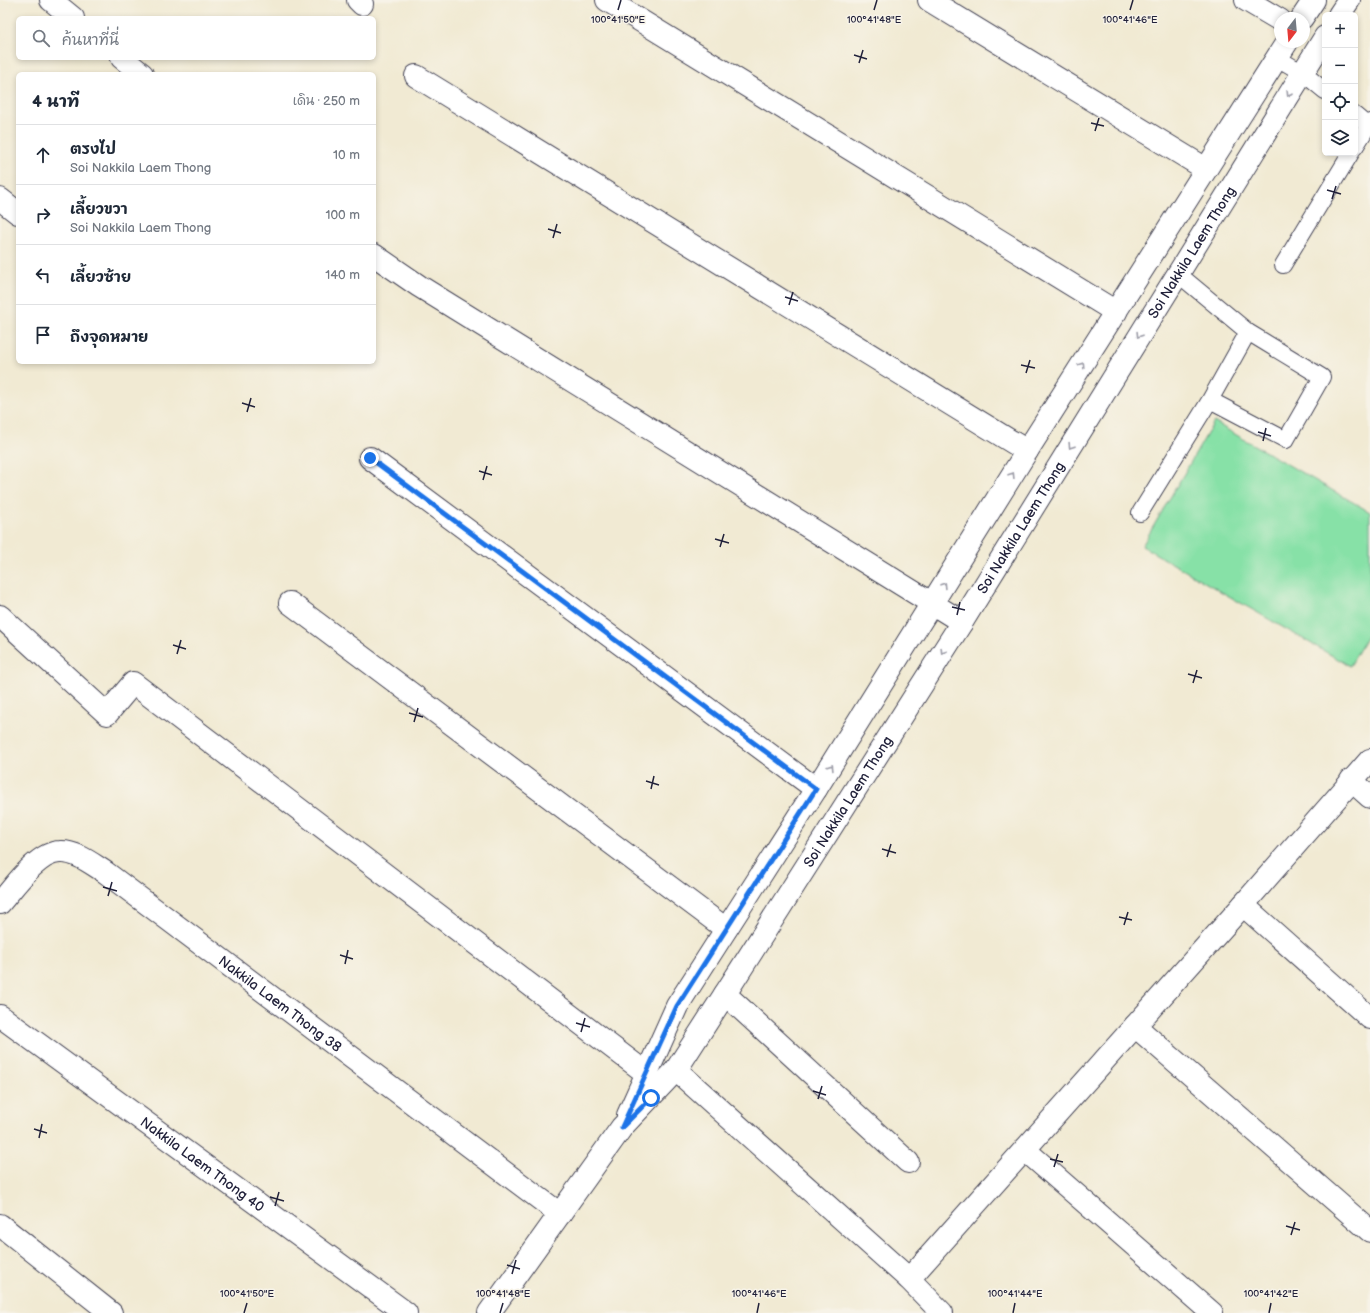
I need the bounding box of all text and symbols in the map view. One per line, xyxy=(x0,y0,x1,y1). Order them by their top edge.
north arrow xyxy=(1274,12,1310,48)
map controls xyxy=(1322,12,1358,156)
button: + xyxy=(1322,12,1358,48)
text: 100°41'50"E xyxy=(591,14,646,26)
text: 100°41'48"E xyxy=(847,14,902,26)
text: 100°41'46"E xyxy=(1103,14,1158,26)
search box xyxy=(16,16,376,60)
icon: search xyxy=(30,27,52,49)
text: ค้นหาที่นี่ xyxy=(62,31,119,50)
button: − xyxy=(1322,48,1358,84)
button: locate xyxy=(1322,84,1358,120)
one-way arrow xyxy=(1287,90,1294,97)
text: 4 นาที xyxy=(32,92,79,112)
text: เดิน · 250 m xyxy=(293,93,360,109)
button: layers xyxy=(1322,120,1358,156)
text: ตรงไป xyxy=(70,140,116,159)
icon: ahead xyxy=(32,144,54,166)
text: 10 m xyxy=(333,147,360,163)
text: Soi Nakkila Laem Thong xyxy=(70,160,211,176)
street label: Soi Nakkila Laem Thong xyxy=(1145,183,1239,322)
text: เลี้ยวขวา xyxy=(70,200,128,219)
icon: right xyxy=(32,204,54,226)
text: 100 m xyxy=(325,207,360,223)
text: Soi Nakkila Laem Thong xyxy=(70,220,211,236)
icon: left xyxy=(32,264,54,286)
text: 140 m xyxy=(325,267,360,283)
text: เลี้ยวซ้าย xyxy=(70,268,131,287)
icon: arrive xyxy=(32,324,54,346)
text: ถึงจุดหมาย xyxy=(70,328,148,347)
one-way arrow xyxy=(1136,331,1144,338)
one-way arrow xyxy=(1077,362,1084,369)
one-way arrow xyxy=(1068,442,1075,449)
route end xyxy=(361,449,379,467)
street label: Soi Nakkila Laem Thong xyxy=(974,458,1068,597)
one-way arrow xyxy=(1007,472,1015,479)
one-way arrow xyxy=(939,582,947,589)
one-way arrow xyxy=(940,647,948,654)
street label: Soi Nakkila Laem Thong xyxy=(800,733,896,870)
one-way arrow xyxy=(826,764,833,771)
street label: Nakkila Laem Thong 38 xyxy=(215,952,345,1056)
route start xyxy=(642,1089,660,1107)
street label: Nakkila Laem Thong 40 xyxy=(137,1114,268,1216)
text: 100°41'50"E xyxy=(220,1288,275,1300)
text: 100°41'48"E xyxy=(476,1288,531,1300)
text: 100°41'46"E xyxy=(732,1288,787,1300)
text: 100°41'44"E xyxy=(988,1288,1043,1300)
text: 100°41'42"E xyxy=(1244,1288,1299,1300)

